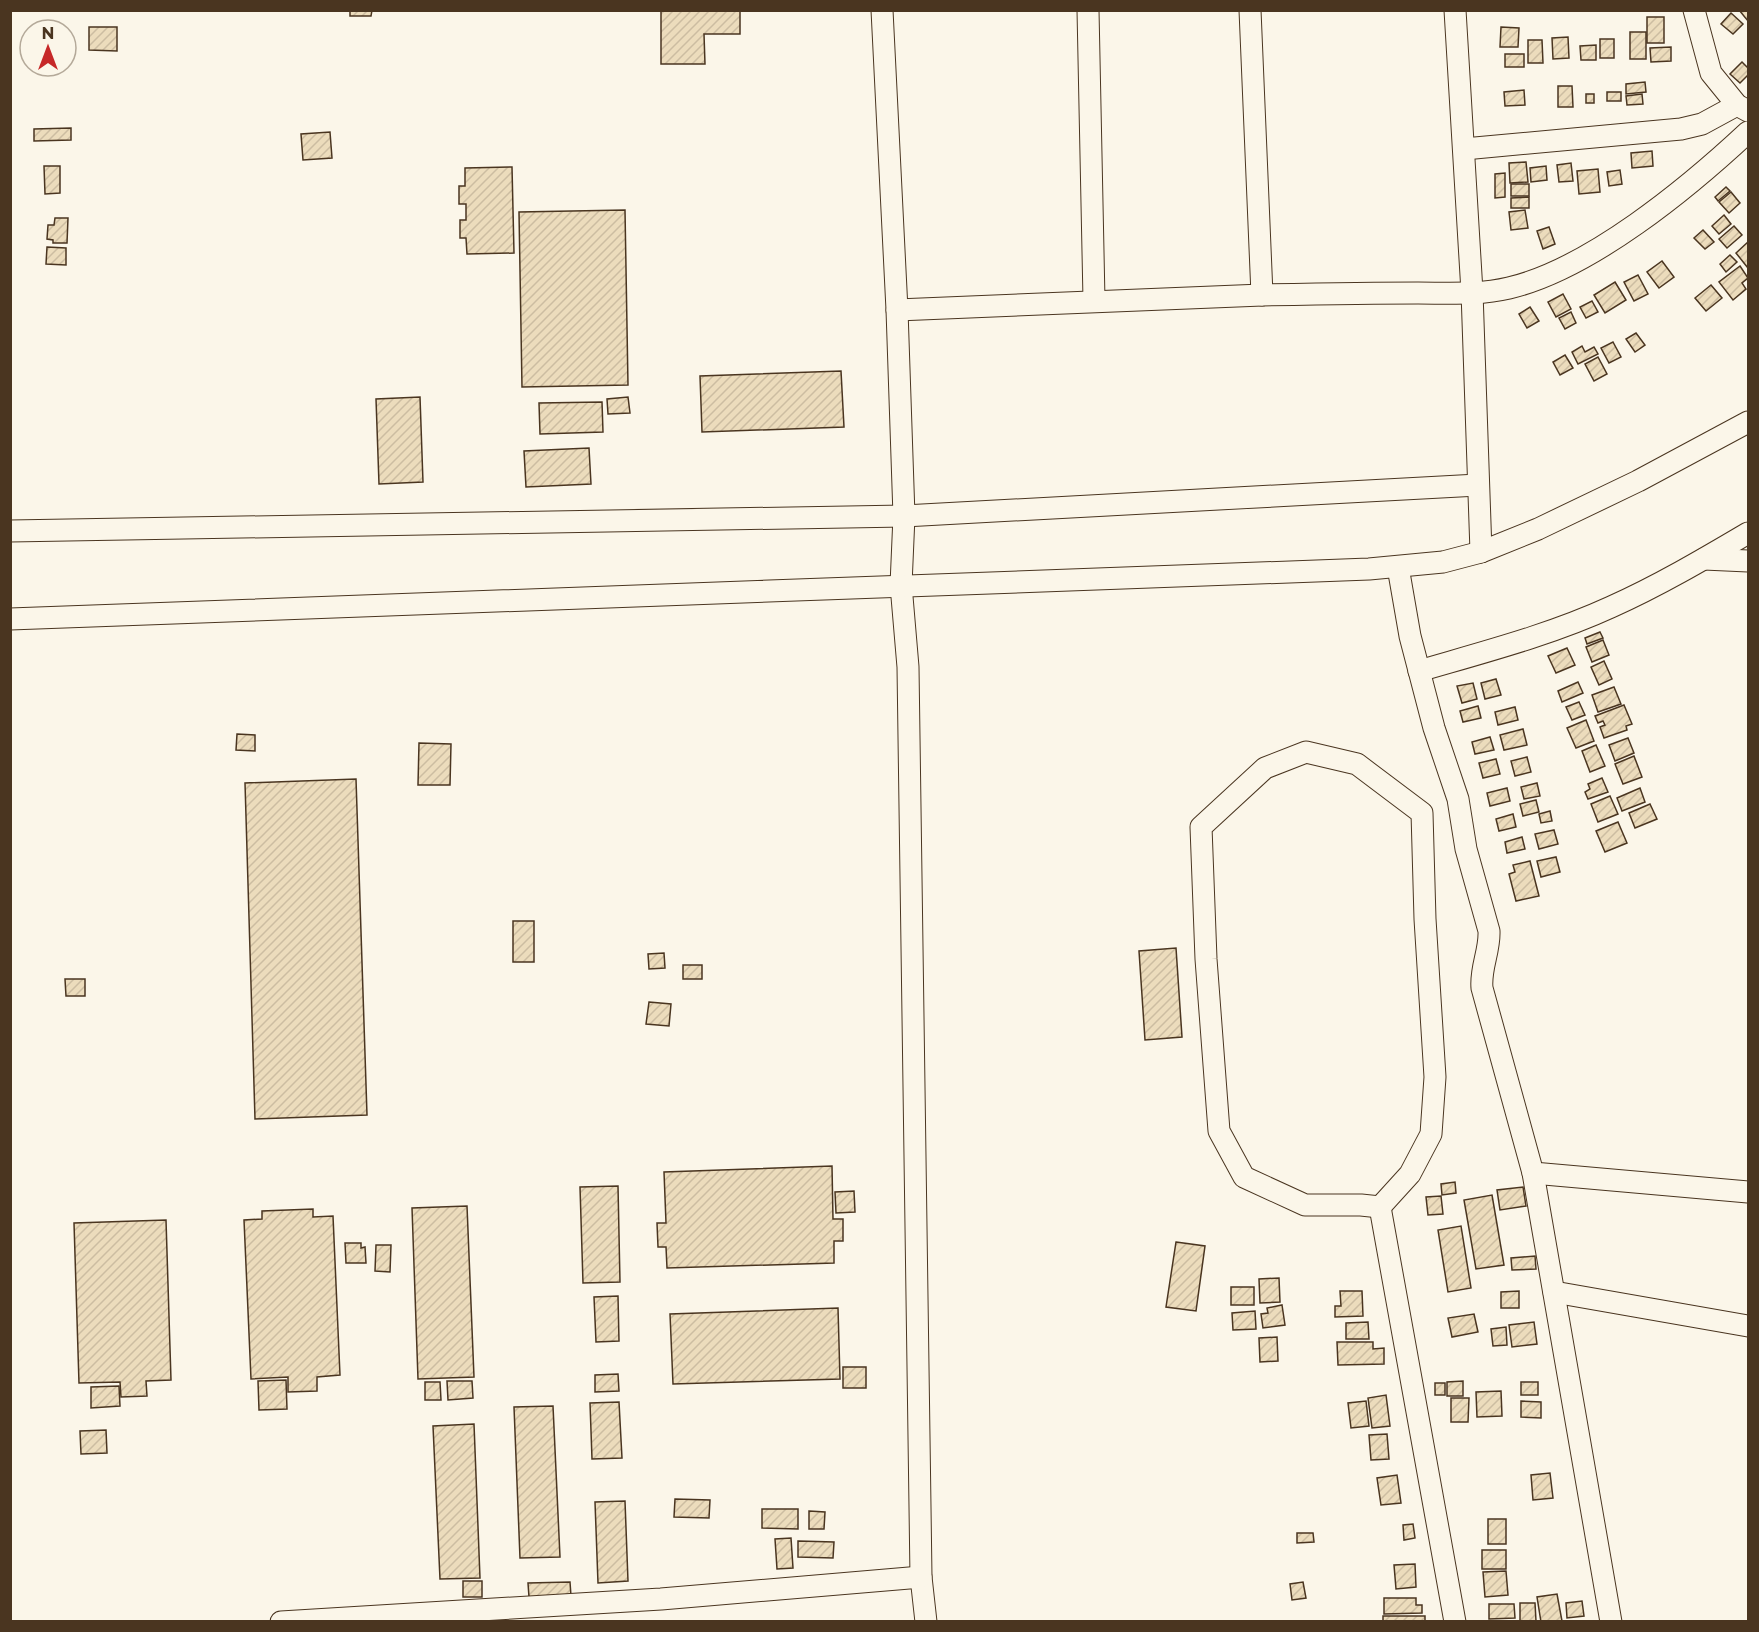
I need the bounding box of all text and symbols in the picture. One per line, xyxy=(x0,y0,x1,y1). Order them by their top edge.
north arrow xyxy=(18,18,78,78)
text: N xyxy=(42,24,54,43)

